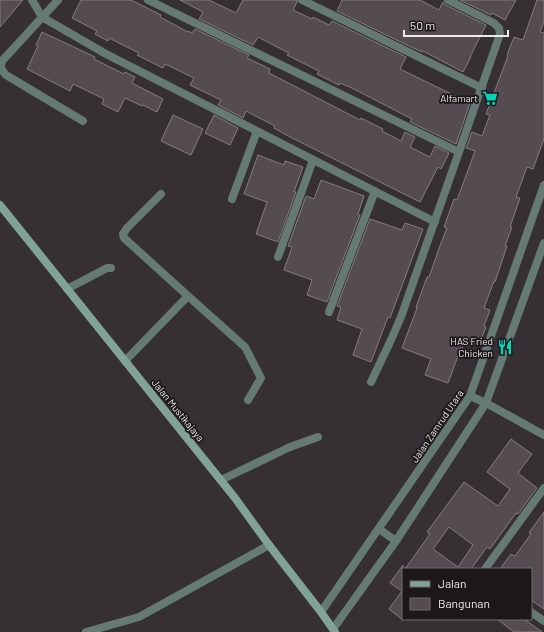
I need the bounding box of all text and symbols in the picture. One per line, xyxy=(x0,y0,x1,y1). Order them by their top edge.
scale bar xyxy=(404,12,508,38)
text: 50 m xyxy=(410,18,435,32)
supermarket icon: Alfamart xyxy=(481,89,499,107)
place label: Alfamart xyxy=(440,92,478,104)
place label: HAS Fried Chicken xyxy=(450,335,493,359)
restaurant icon: HAS Fried Chicken xyxy=(496,338,514,356)
street label: Jalan Mustikajaya xyxy=(149,377,207,443)
street label: Jalan Zamrud Utara xyxy=(408,387,466,465)
legend xyxy=(402,568,532,620)
text: Jalan xyxy=(438,576,466,590)
text: Bangunan xyxy=(438,596,490,610)

